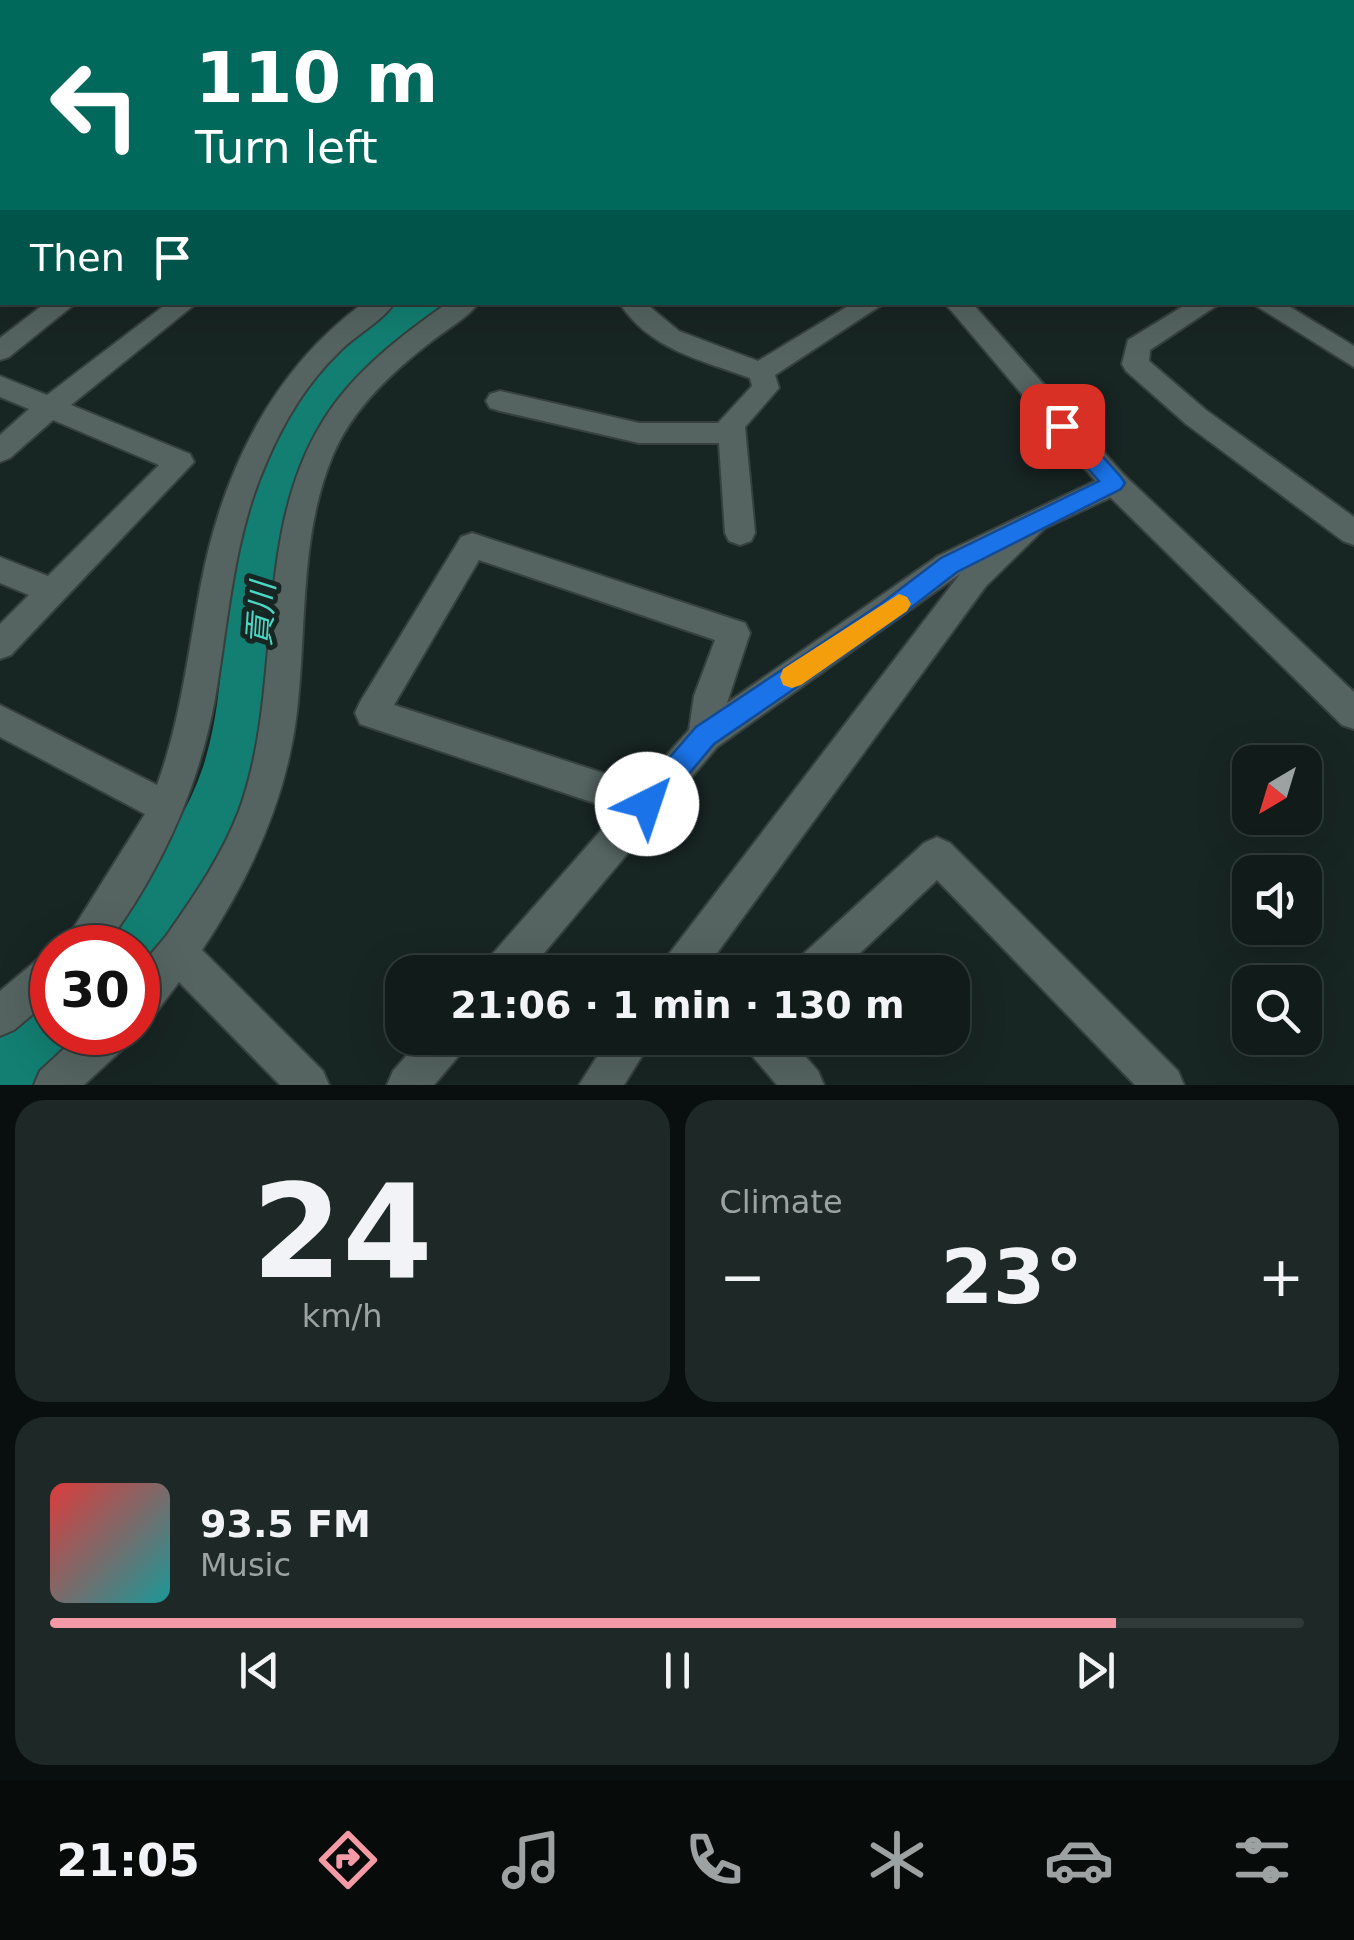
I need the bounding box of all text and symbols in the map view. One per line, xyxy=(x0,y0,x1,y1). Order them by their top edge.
text: 110 m xyxy=(195,37,438,119)
icon: left xyxy=(30,40,160,170)
text: Turn left xyxy=(195,121,378,174)
icon: arrive xyxy=(145,230,200,285)
text: Then xyxy=(30,236,125,280)
pin xyxy=(1020,384,1105,469)
icon: arrive xyxy=(1035,399,1090,454)
water label: 貢川 xyxy=(240,578,282,647)
north arrow xyxy=(1232,745,1322,835)
map controls xyxy=(1232,745,1322,1055)
position arrow xyxy=(595,752,699,856)
button: sound xyxy=(1232,855,1322,945)
speed limit sign: 30 xyxy=(30,925,160,1055)
button: search xyxy=(1232,965,1322,1055)
text: 21:06 · 1 min · 130 m xyxy=(450,983,905,1027)
text: 24 xyxy=(252,1156,433,1308)
text: Climate xyxy=(720,1183,843,1221)
text: 23° xyxy=(941,1233,1083,1321)
text: − xyxy=(720,1245,766,1309)
text: + xyxy=(1258,1245,1304,1309)
text: km/h xyxy=(302,1297,383,1335)
text: 93.5 FM xyxy=(200,1502,371,1546)
text: Music xyxy=(200,1546,291,1584)
icon: previous xyxy=(232,1643,287,1698)
icon: pause xyxy=(650,1643,705,1698)
icon: next xyxy=(1068,1643,1123,1698)
icon: directions xyxy=(313,1825,383,1895)
icon: music xyxy=(496,1825,566,1895)
icon: phone xyxy=(679,1825,749,1895)
icon: climate xyxy=(862,1825,932,1895)
icon: car xyxy=(1044,1825,1114,1895)
icon: filters xyxy=(1227,1825,1297,1895)
text: 21:05 xyxy=(56,1834,200,1887)

